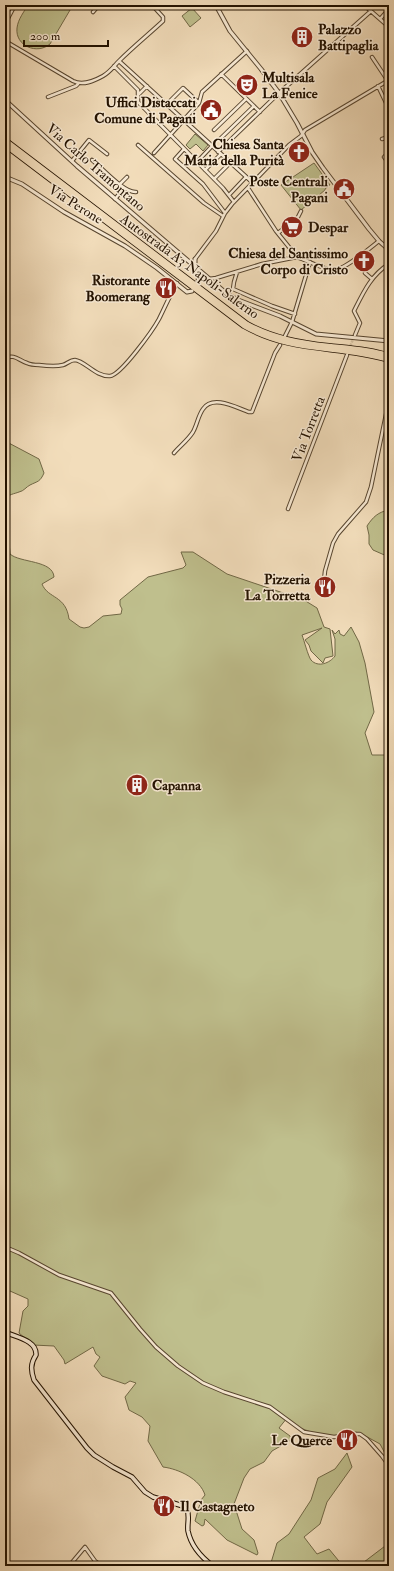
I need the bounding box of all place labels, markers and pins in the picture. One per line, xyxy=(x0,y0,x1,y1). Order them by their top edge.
place label: Palazzo Battipaglia xyxy=(318,21,380,55)
building icon: Palazzo Battipaglia xyxy=(289,24,315,50)
place label: Multisala La Fenice xyxy=(261,69,318,102)
theatre icon: Multisala La Fenice xyxy=(234,72,260,98)
place label: Uffici Distaccati Comune di Pagani xyxy=(94,94,196,128)
public building icon: Uffici Distaccati Comune di Pagani xyxy=(198,97,224,123)
place label: Chiesa Santa Maria della Purità xyxy=(183,136,285,169)
church icon: Chiesa Santa Maria della Purità xyxy=(286,139,312,165)
place label: Poste Centrali Pagani xyxy=(249,173,328,207)
public building icon: Poste Centrali Pagani xyxy=(331,176,357,202)
supermarket icon: Despar xyxy=(279,214,305,240)
place label: Despar xyxy=(308,219,349,237)
place label: Chiesa del Santissimo Corpo di Cristo xyxy=(228,245,348,279)
church icon: Chiesa del Santissimo Corpo di Cristo xyxy=(351,248,377,274)
place label: Ristorante Boomerang xyxy=(86,272,151,306)
restaurant icon: Ristorante Boomerang xyxy=(153,275,179,301)
place label: Pizzeria La Torretta xyxy=(245,571,311,604)
restaurant icon: Pizzeria La Torretta xyxy=(312,574,338,600)
building icon: Capanna xyxy=(124,772,150,798)
place label: Capanna xyxy=(152,777,202,795)
restaurant icon: Le Querce xyxy=(334,1427,360,1453)
place label: Le Querce xyxy=(271,1432,332,1449)
restaurant icon: Il Castagneto xyxy=(151,1493,177,1519)
place label: Il Castagneto xyxy=(180,1498,255,1516)

